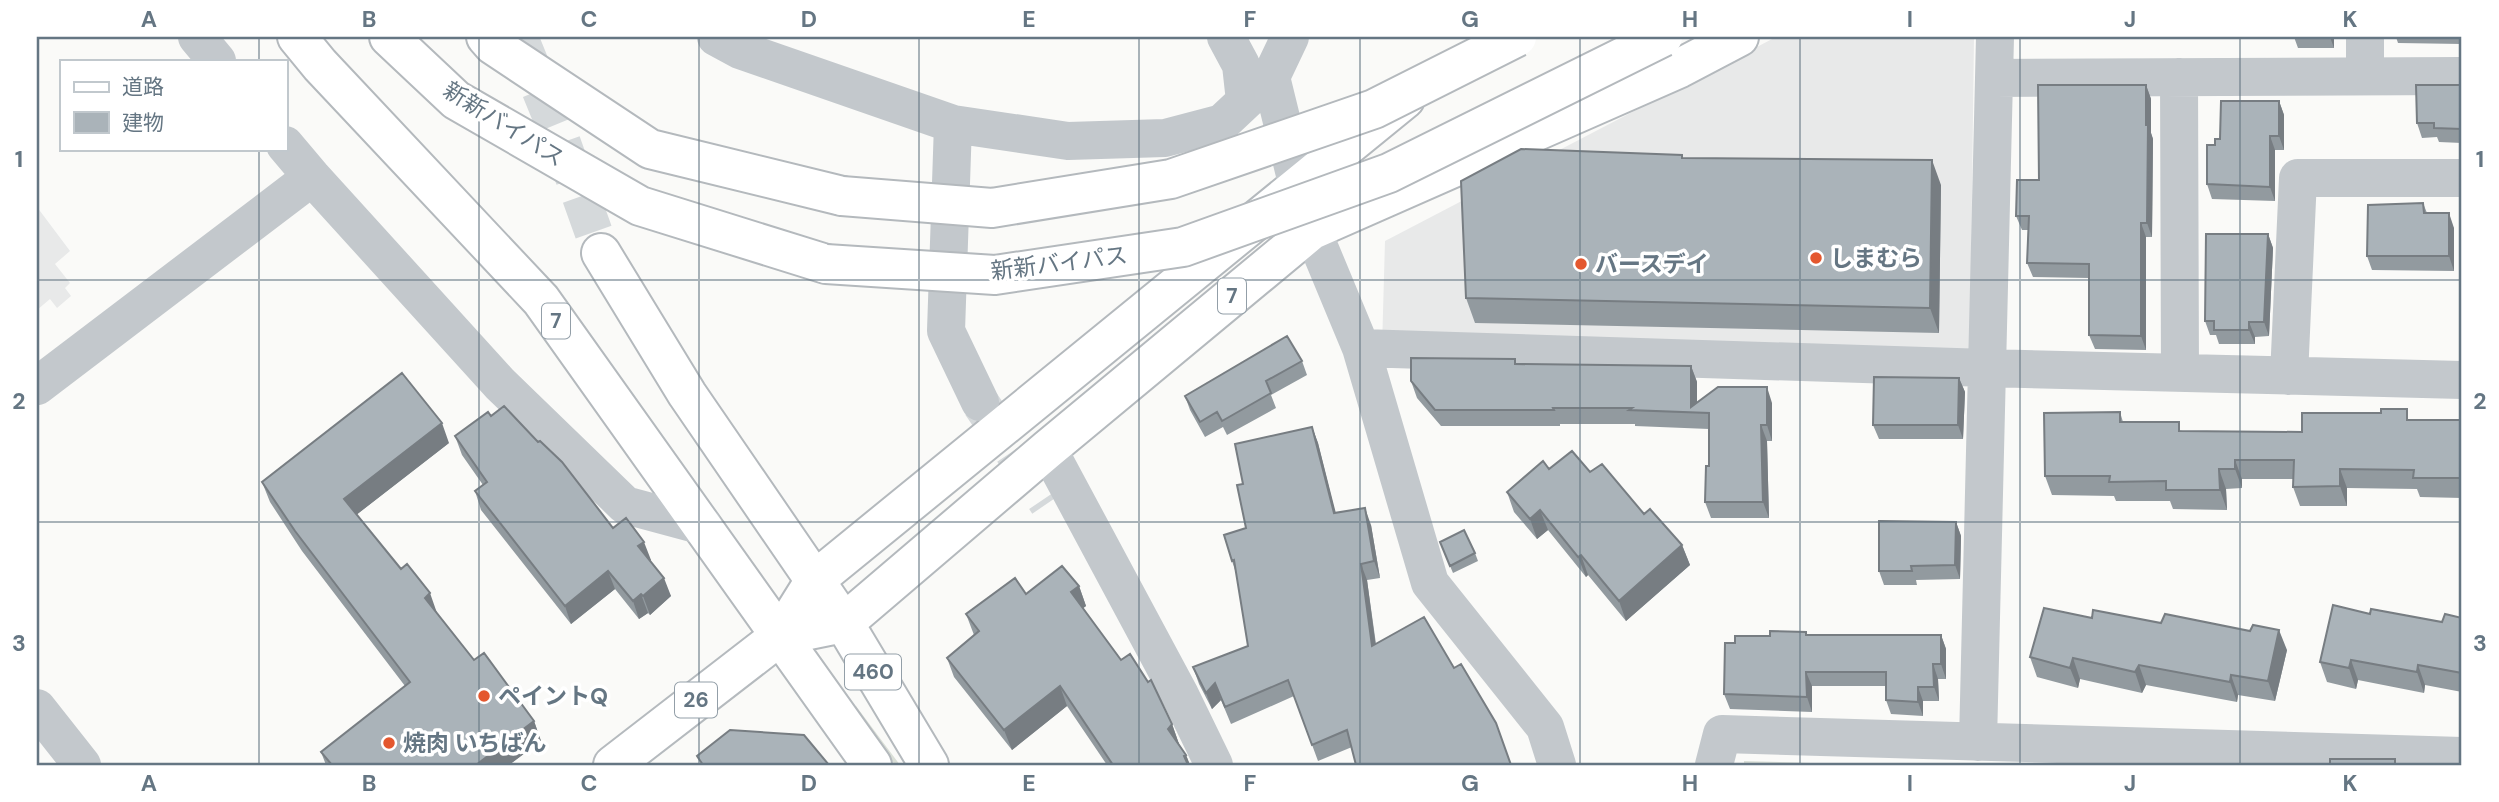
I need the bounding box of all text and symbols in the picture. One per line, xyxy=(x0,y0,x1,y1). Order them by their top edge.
text: A xyxy=(141,4,157,34)
text: B xyxy=(362,4,376,34)
text: C xyxy=(581,4,597,34)
text: D xyxy=(801,4,817,34)
text: E xyxy=(1022,4,1036,34)
text: F xyxy=(1244,4,1257,34)
text: G xyxy=(1461,4,1479,34)
text: H xyxy=(1682,4,1698,34)
text: I xyxy=(1907,4,1913,34)
text: J xyxy=(2124,4,2136,34)
text: K xyxy=(2342,4,2358,34)
legend xyxy=(60,60,287,150)
text: 道路 xyxy=(122,73,164,101)
street label: 新新バイパス xyxy=(438,75,570,173)
text: 建物 xyxy=(122,109,164,137)
text: 1 xyxy=(15,144,23,174)
text: 1 xyxy=(2476,144,2484,174)
street label: 新新バイパス xyxy=(989,240,1129,286)
place label: しまむら xyxy=(1830,243,1922,273)
place label: バースデイ xyxy=(1595,249,1709,279)
marker: しまむら xyxy=(1808,250,1824,266)
marker: バースデイ xyxy=(1573,256,1589,272)
road number: 7 xyxy=(1218,278,1246,314)
road number: 7 xyxy=(542,304,570,338)
text: 2 xyxy=(12,386,26,416)
text: 2 xyxy=(2473,386,2487,416)
text: 3 xyxy=(12,628,26,658)
text: 3 xyxy=(2473,628,2487,658)
road number: 460 xyxy=(845,654,901,690)
place label: ペイントQ xyxy=(498,681,608,711)
road number: 26 xyxy=(675,682,717,718)
marker: ペイントQ xyxy=(476,688,492,704)
place label: 焼肉 いちばん xyxy=(403,728,546,758)
marker: 焼肉 いちばん xyxy=(381,735,397,751)
text: A xyxy=(141,768,157,798)
text: B xyxy=(362,768,376,798)
text: C xyxy=(581,768,597,798)
text: D xyxy=(801,768,817,798)
text: E xyxy=(1022,768,1036,798)
text: F xyxy=(1244,768,1257,798)
text: G xyxy=(1461,768,1479,798)
text: H xyxy=(1682,768,1698,798)
text: I xyxy=(1907,768,1913,798)
text: J xyxy=(2124,768,2136,798)
text: K xyxy=(2342,768,2358,798)

